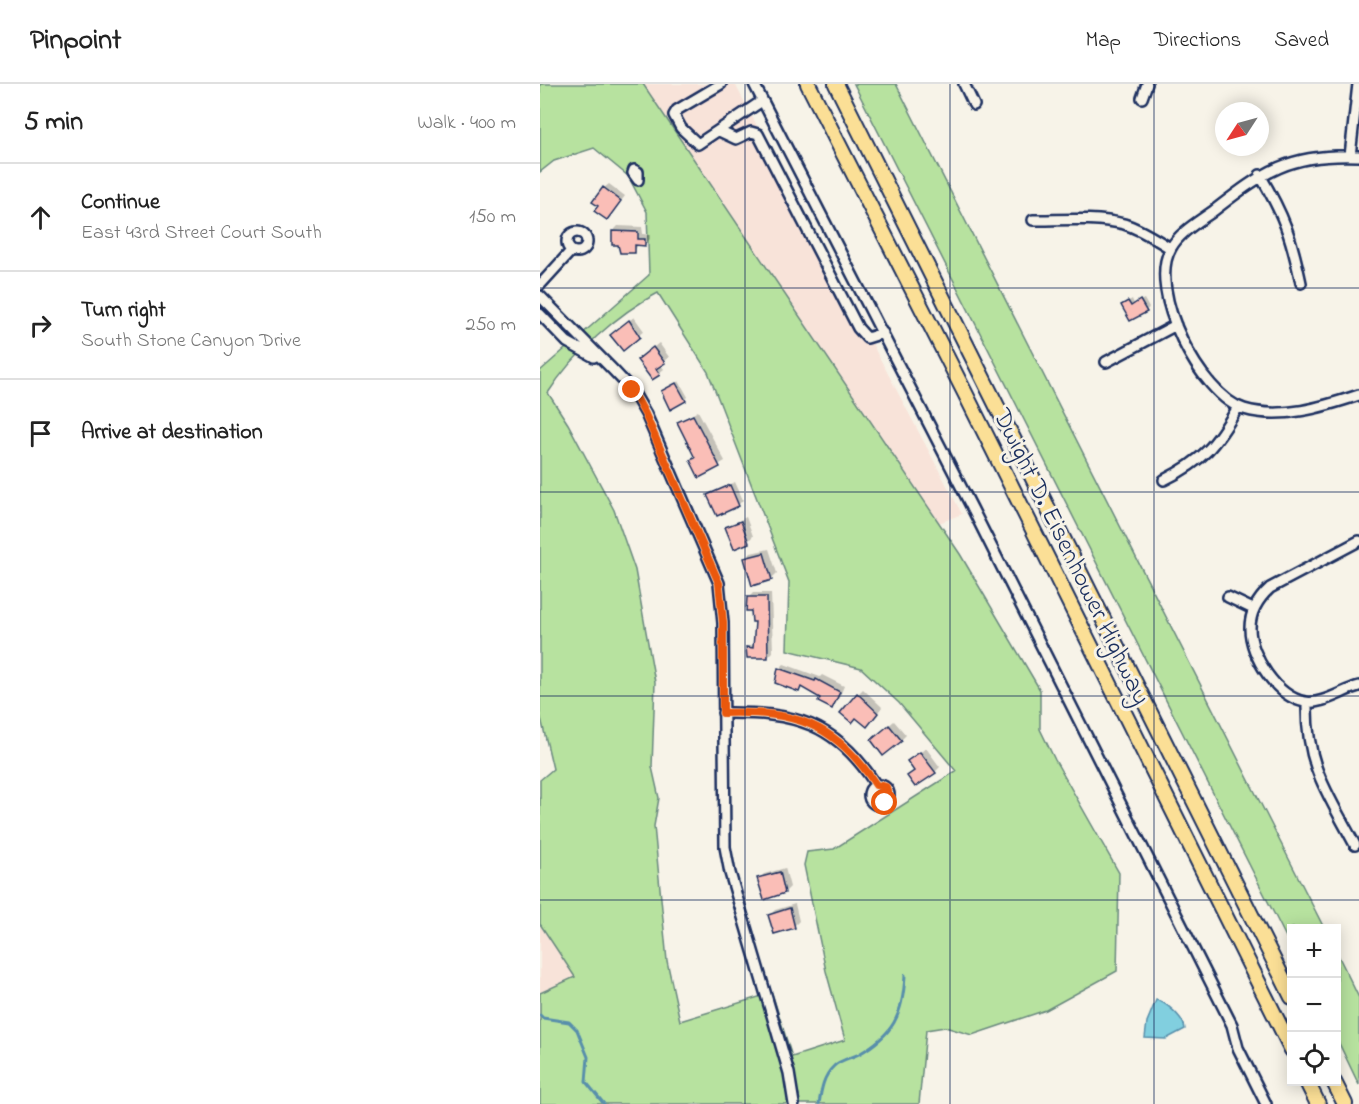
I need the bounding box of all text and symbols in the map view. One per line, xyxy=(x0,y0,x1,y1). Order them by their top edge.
text: Pinpoint xyxy=(30,21,121,62)
text: Map xyxy=(1085,26,1121,56)
text: Directions xyxy=(1154,26,1241,56)
text: Saved xyxy=(1274,26,1329,56)
north arrow xyxy=(1215,102,1269,156)
text: 5 min xyxy=(24,104,83,142)
text: Walk · 400 m xyxy=(417,109,516,138)
text: Continue xyxy=(81,187,160,219)
icon: ahead xyxy=(24,201,57,234)
text: 150 m xyxy=(469,203,516,232)
text: East 43rd Street Court South xyxy=(81,219,322,248)
text: Turn right xyxy=(81,295,166,327)
icon: right xyxy=(24,309,57,342)
text: 250 m xyxy=(465,311,516,340)
text: South Stone Canyon Drive xyxy=(81,327,301,356)
route end xyxy=(618,376,644,402)
street label: Dwight D. Eisenhower Highway xyxy=(981,402,1159,712)
icon: arrive xyxy=(24,417,57,450)
text: Arrive at destination xyxy=(81,417,263,449)
route start xyxy=(871,789,897,815)
map controls xyxy=(1287,924,1341,1086)
button: + xyxy=(1287,924,1341,978)
button: − xyxy=(1287,978,1341,1032)
button: locate xyxy=(1287,1032,1341,1086)

